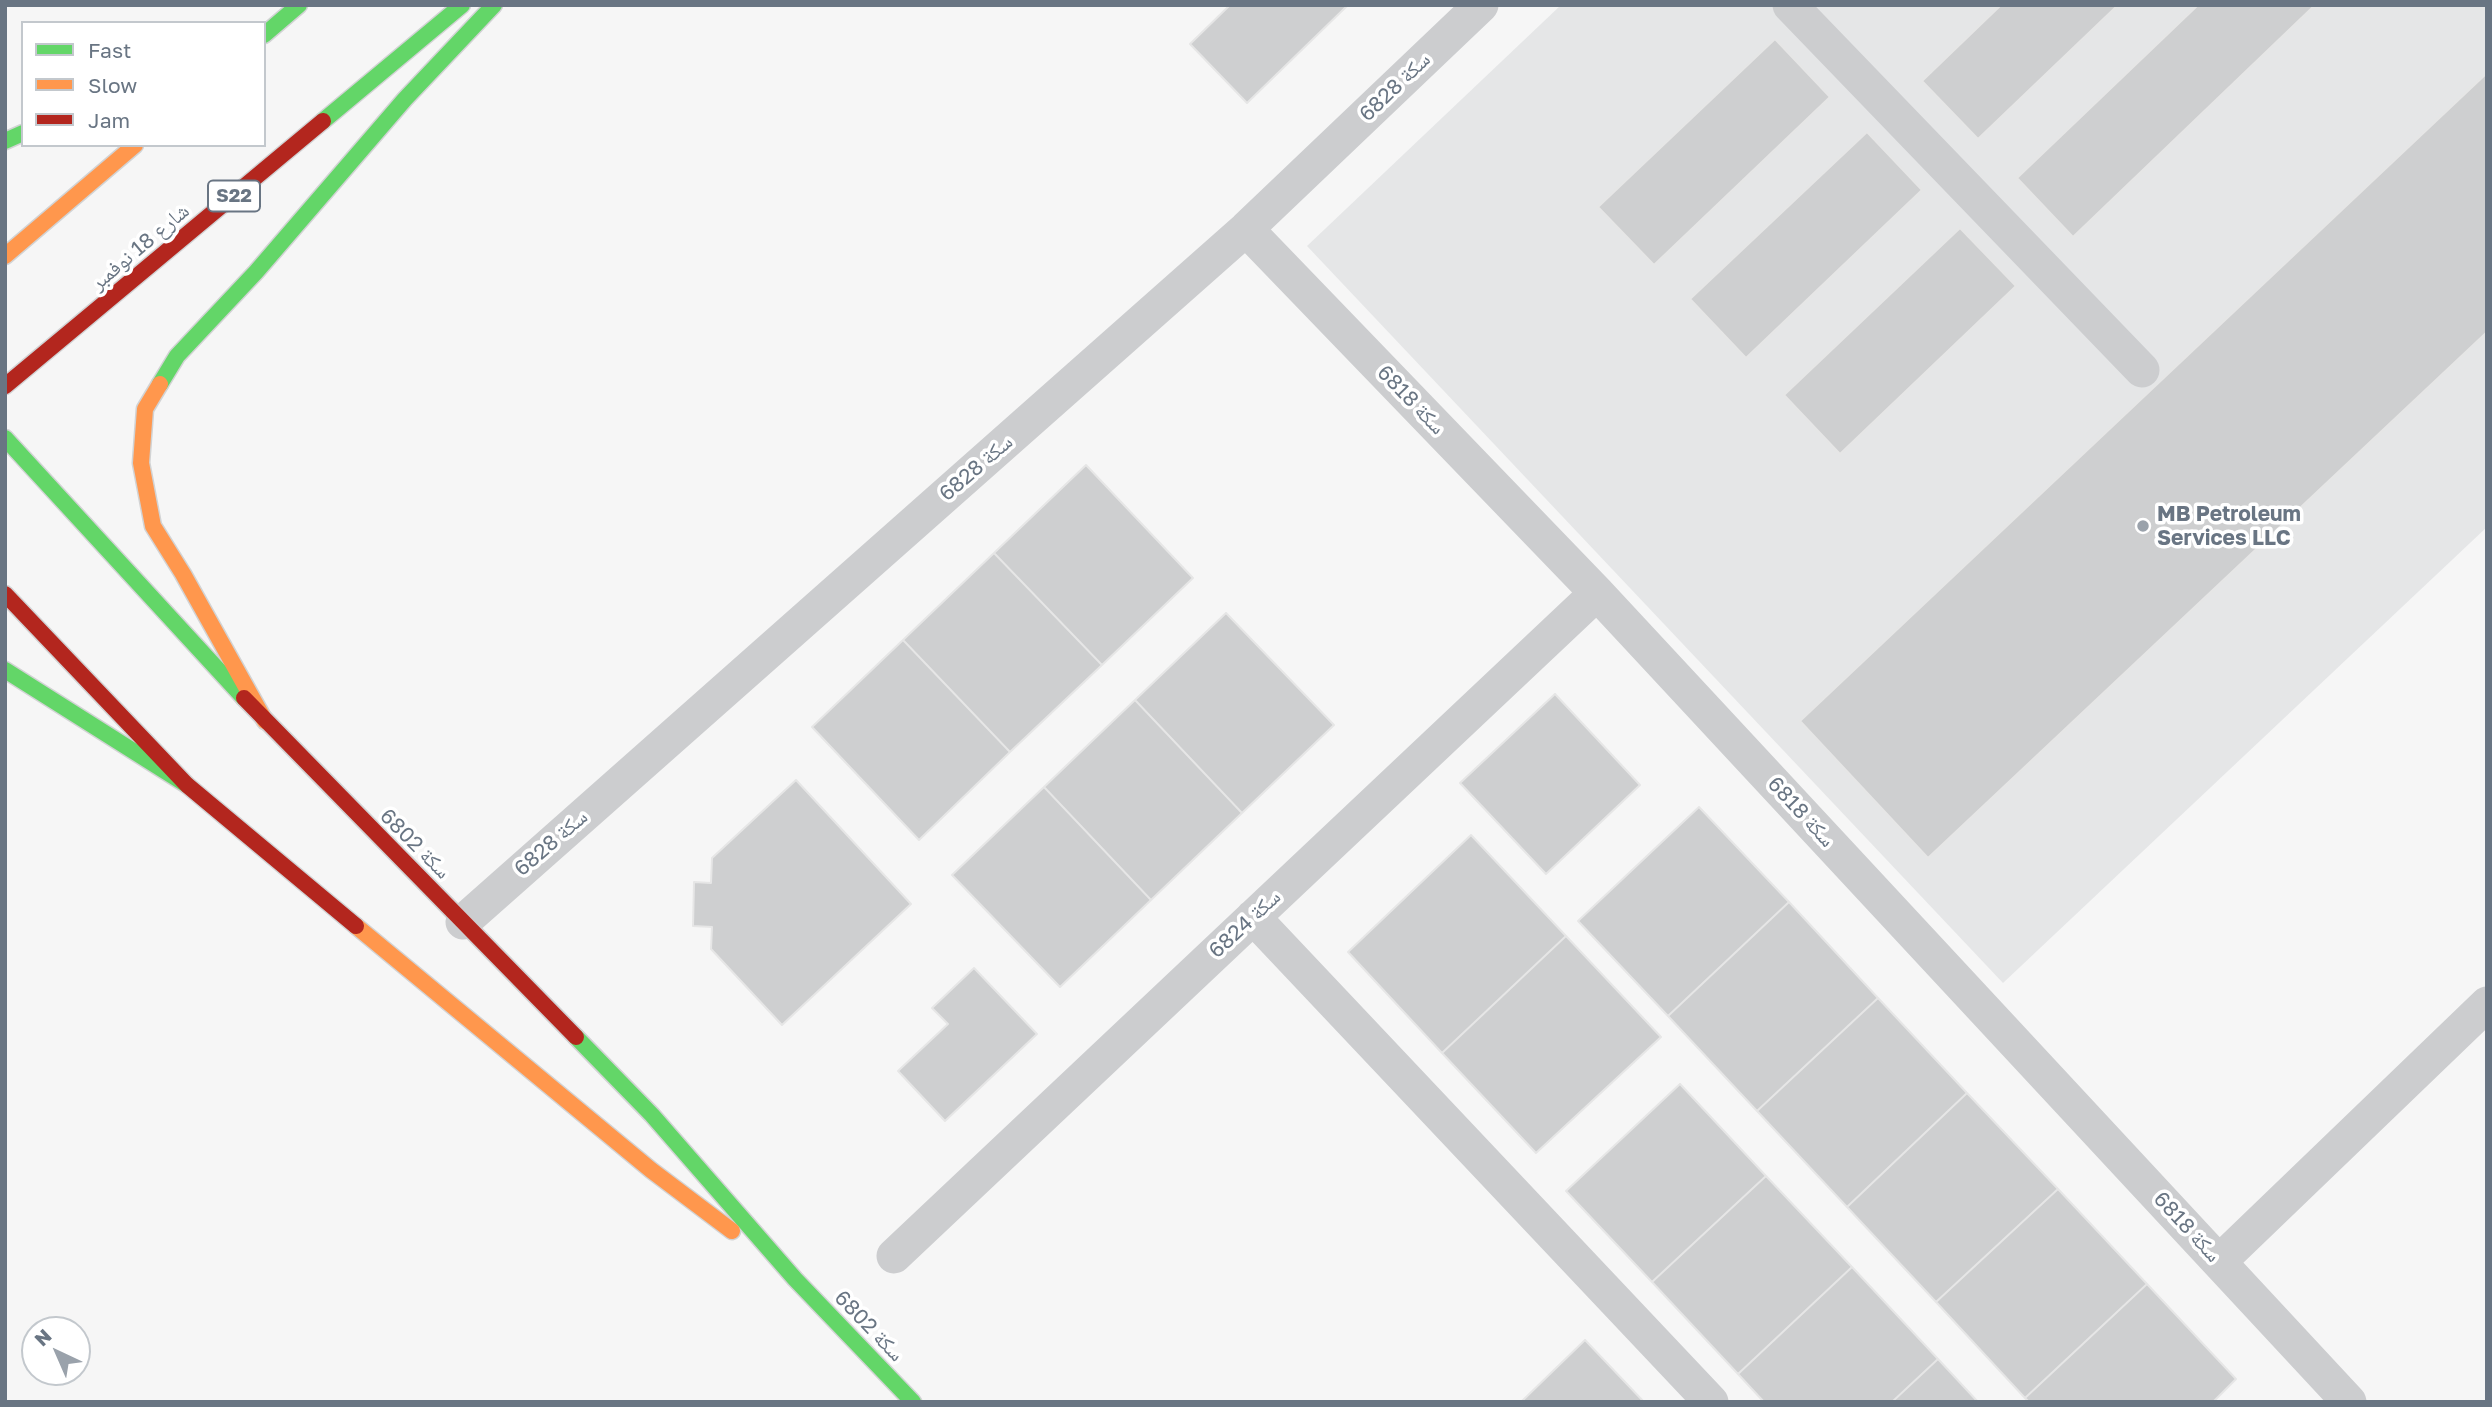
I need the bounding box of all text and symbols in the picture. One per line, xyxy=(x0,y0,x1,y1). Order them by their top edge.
legend xyxy=(21,21,266,147)
text: Fast xyxy=(88,37,131,63)
street label: سكة 6828 xyxy=(1354,47,1436,127)
text: Slow xyxy=(88,72,137,98)
text: Jam xyxy=(88,107,130,133)
road number: S22 xyxy=(208,180,260,212)
street label: شارع 18 نوفمبر xyxy=(86,198,194,296)
street label: سكة 6818 xyxy=(1372,360,1450,440)
street label: سكة 6828 xyxy=(934,429,1018,507)
place label: MB Petroleum Services LLC xyxy=(2157,501,2301,551)
marker: MB Petroleum Services LLC xyxy=(2135,518,2151,534)
street label: سكة 6818 xyxy=(1762,772,1840,852)
street label: سكة 6802 xyxy=(375,804,455,884)
street label: سكة 6828 xyxy=(509,804,593,882)
street label: سكة 6824 xyxy=(1204,885,1286,963)
street label: سكة 6818 xyxy=(2148,1187,2226,1267)
street label: سكة 6802 xyxy=(829,1285,909,1367)
north arrow xyxy=(21,1316,91,1386)
text: N xyxy=(29,1324,56,1350)

